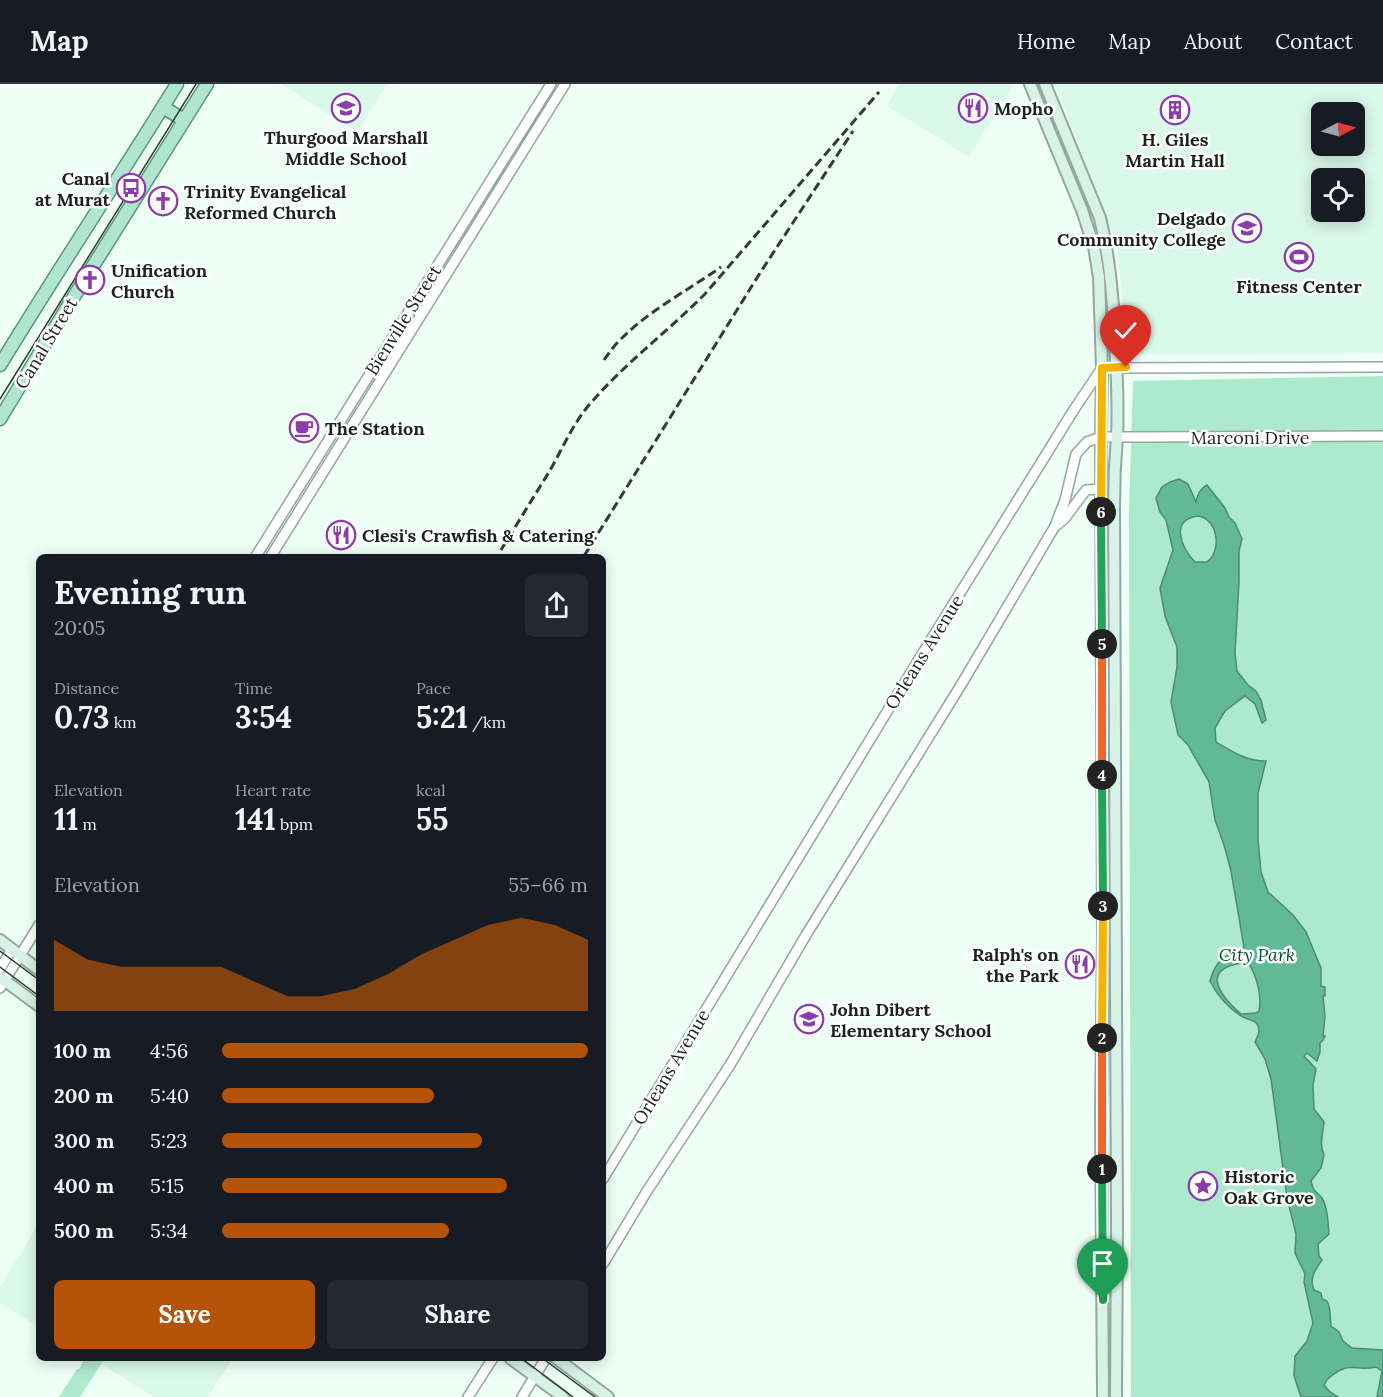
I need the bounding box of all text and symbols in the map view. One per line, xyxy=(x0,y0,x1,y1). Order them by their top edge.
text: Map xyxy=(30,23,89,59)
text: Home xyxy=(1017,28,1075,55)
text: Map xyxy=(1108,28,1151,55)
text: About xyxy=(1184,28,1242,55)
text: Contact xyxy=(1275,28,1353,55)
school or university icon: Thurgood Marshall Middle School xyxy=(330,92,362,124)
restaurant icon: Mopho xyxy=(957,92,989,124)
building icon: H. Giles Martin Hall xyxy=(1159,94,1191,126)
place label: Mopho xyxy=(994,97,1053,120)
north arrow xyxy=(1311,102,1365,156)
map controls xyxy=(1311,102,1365,222)
place label: Thurgood Marshall Middle School xyxy=(264,126,428,170)
place label: H. Giles Martin Hall xyxy=(1125,128,1225,172)
place label: Canal at Murat xyxy=(35,167,111,211)
button: locate xyxy=(1311,168,1365,222)
bus stop icon: Canal at Murat xyxy=(115,172,147,204)
place label: Trinity Evangelical Reformed Church xyxy=(184,180,347,224)
church icon: Trinity Evangelical Reformed Church xyxy=(147,185,179,217)
place label: Delgado Community College xyxy=(1057,207,1226,251)
school or university icon: Delgado Community College xyxy=(1231,212,1263,244)
sports icon: Fitness Center xyxy=(1283,241,1315,273)
place label: Unification Church xyxy=(111,259,208,303)
street label: Bienville Street xyxy=(360,260,446,380)
church icon: Unification Church xyxy=(74,264,106,296)
place label: Fitness Center xyxy=(1236,275,1362,298)
street label: Canal Street xyxy=(10,293,82,393)
pin xyxy=(1100,305,1151,367)
icon: check xyxy=(1109,314,1142,347)
cafe icon: The Station xyxy=(288,412,320,444)
place label: The Station xyxy=(325,417,425,440)
street label: Marconi Drive xyxy=(1190,426,1310,449)
pin: 6 xyxy=(1086,497,1116,527)
text: 6 xyxy=(1096,502,1106,522)
restaurant icon: Clesi's Crawfish & Catering xyxy=(325,519,357,551)
place label: Clesi's Crawfish & Catering xyxy=(362,524,595,547)
text: Evening run xyxy=(54,571,246,613)
button: share xyxy=(525,574,588,637)
street label: Orleans Avenue xyxy=(880,590,969,714)
text: 20:05 xyxy=(54,615,105,640)
pin: 5 xyxy=(1087,629,1117,659)
text: 5 xyxy=(1098,634,1106,654)
text: Distance xyxy=(54,678,119,698)
text: Time xyxy=(235,678,273,698)
text: Pace xyxy=(416,678,451,698)
text: 0.73 xyxy=(54,698,110,736)
text: 3:54 xyxy=(235,698,292,736)
text: 5:21 xyxy=(416,698,468,736)
text: km xyxy=(110,712,137,732)
text: /km xyxy=(468,712,506,732)
pin: 4 xyxy=(1087,760,1117,790)
text: 4 xyxy=(1098,765,1106,785)
text: Elevation xyxy=(54,780,123,800)
text: Heart rate xyxy=(235,780,311,800)
text: kcal xyxy=(416,780,446,800)
text: 11 xyxy=(54,800,78,838)
text: 141 xyxy=(235,800,276,838)
text: 55 xyxy=(416,800,448,838)
text: m xyxy=(78,814,97,834)
text: bpm xyxy=(276,814,313,834)
text: Elevation xyxy=(54,872,140,897)
text: 55–66 m xyxy=(508,872,588,897)
pin: 3 xyxy=(1088,891,1118,921)
text: 3 xyxy=(1099,896,1107,916)
place label: Ralph's on the Park xyxy=(972,943,1060,987)
park label: City Park xyxy=(1219,943,1295,966)
restaurant icon: Ralph's on the Park xyxy=(1064,948,1096,980)
place label: John Dibert Elementary School xyxy=(830,998,992,1042)
school or university icon: John Dibert Elementary School xyxy=(793,1003,825,1035)
street label: Orleans Avenue xyxy=(627,1005,715,1129)
pin: 2 xyxy=(1087,1023,1117,1053)
text: 2 xyxy=(1098,1028,1106,1048)
text: 100 m xyxy=(54,1038,111,1063)
text: 4:56 xyxy=(150,1038,188,1063)
text: 200 m xyxy=(54,1083,114,1108)
text: 5:40 xyxy=(150,1083,189,1108)
text: 300 m xyxy=(54,1128,114,1153)
text: 5:23 xyxy=(150,1128,187,1153)
pin: 1 xyxy=(1087,1154,1117,1184)
text: 1 xyxy=(1099,1159,1105,1179)
place label: Historic Oak Grove xyxy=(1224,1165,1314,1209)
place icon: Historic Oak Grove xyxy=(1187,1170,1219,1202)
text: 400 m xyxy=(54,1173,114,1198)
text: 5:15 xyxy=(150,1173,184,1198)
text: 500 m xyxy=(54,1218,114,1243)
text: 5:34 xyxy=(150,1218,188,1243)
pin xyxy=(1077,1238,1128,1300)
icon: arrive xyxy=(1086,1247,1119,1280)
button: Save xyxy=(54,1280,315,1349)
button: Share xyxy=(327,1280,588,1349)

